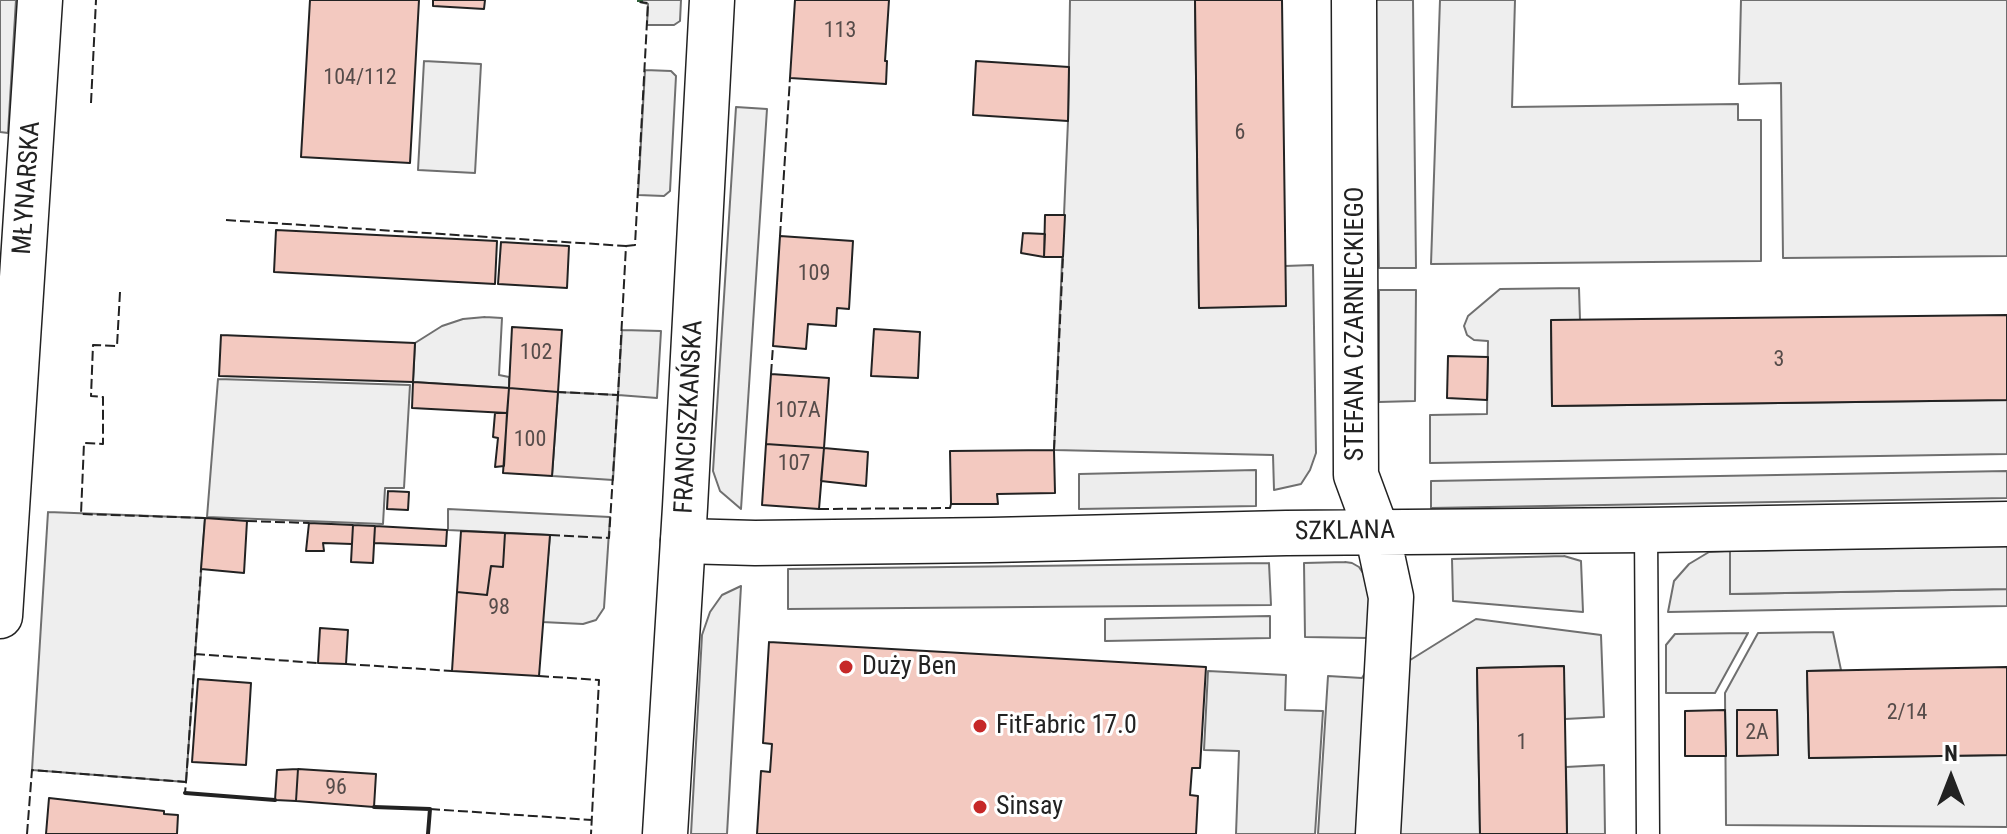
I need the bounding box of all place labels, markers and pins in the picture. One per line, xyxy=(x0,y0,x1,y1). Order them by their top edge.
place label: Duży Ben xyxy=(862,651,957,683)
marker: Duży Ben xyxy=(837,658,855,676)
place label: FitFabric 17.0 xyxy=(996,710,1137,742)
marker: FitFabric 17.0 xyxy=(971,717,989,735)
place label: Sinsay xyxy=(996,791,1063,823)
marker: Sinsay xyxy=(971,798,989,816)

